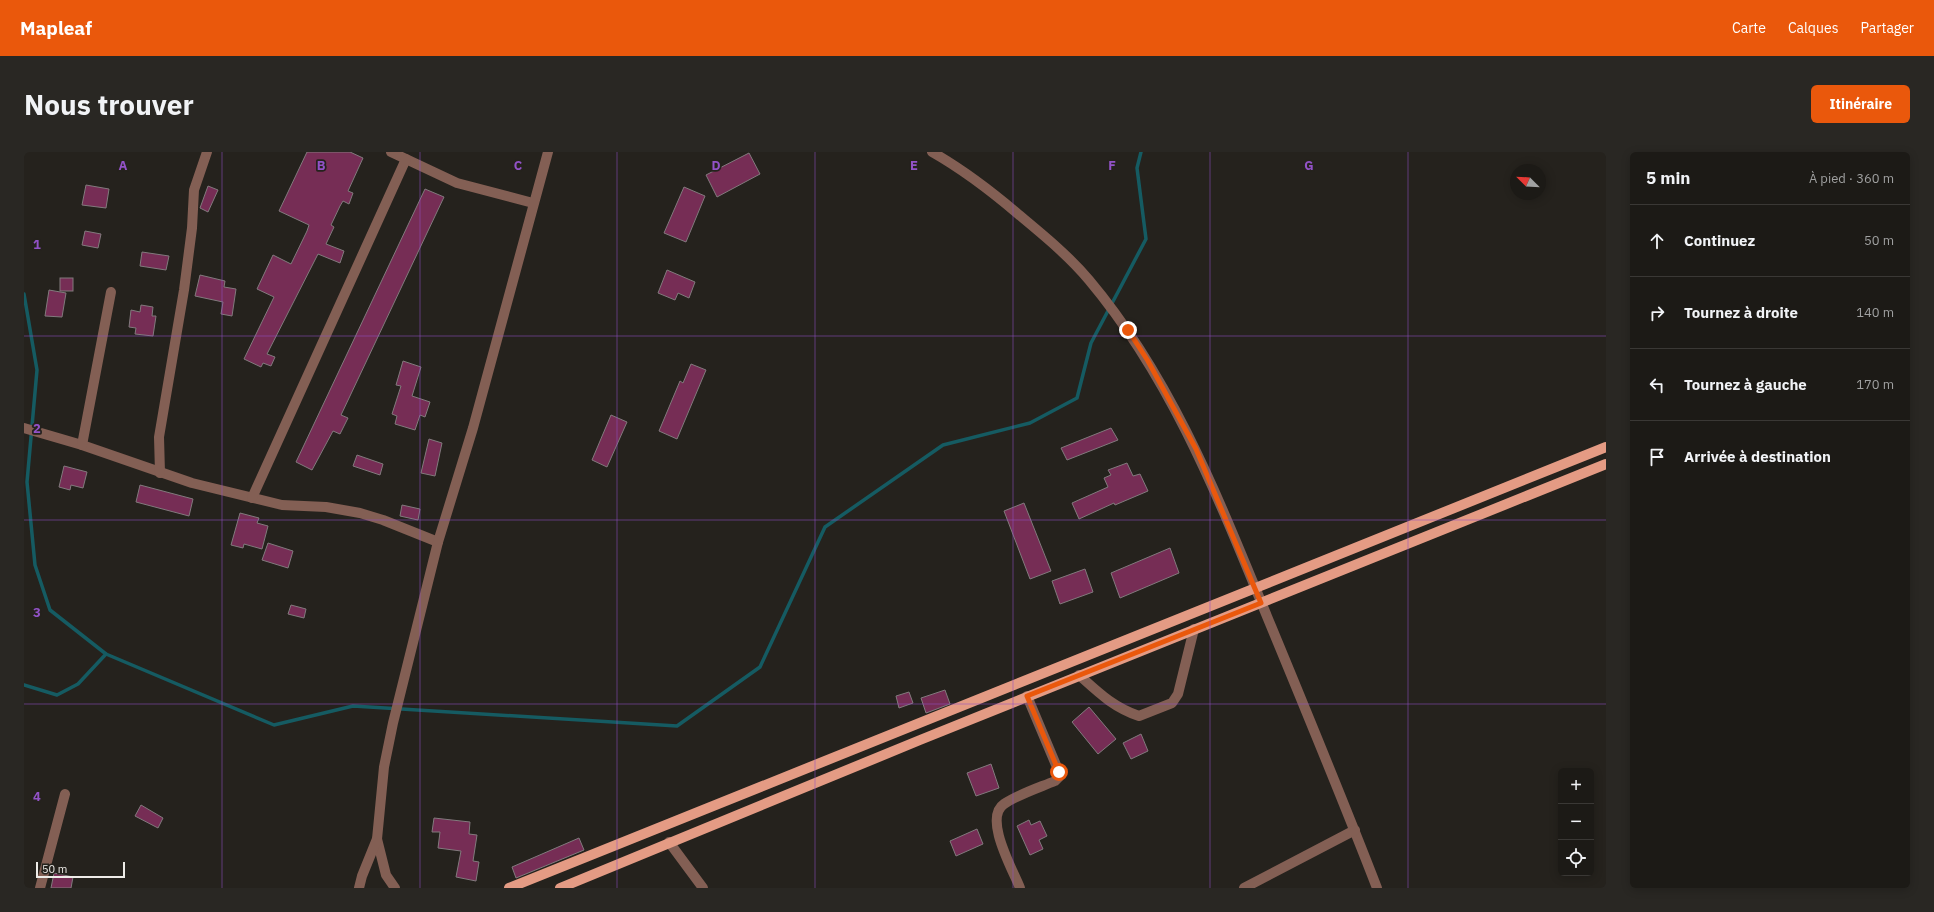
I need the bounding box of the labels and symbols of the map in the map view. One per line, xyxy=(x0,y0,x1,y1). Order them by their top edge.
text: A xyxy=(119,157,128,174)
text: B xyxy=(317,157,326,174)
text: C xyxy=(514,157,523,174)
text: D xyxy=(711,157,721,174)
text: E xyxy=(910,157,918,174)
text: F xyxy=(1108,157,1116,174)
text: G xyxy=(1304,157,1314,174)
north arrow xyxy=(1510,164,1546,200)
text: 1 xyxy=(33,236,41,253)
route end xyxy=(1119,321,1137,339)
text: 2 xyxy=(33,420,41,437)
text: 3 xyxy=(33,604,41,621)
route start xyxy=(1050,763,1068,781)
text: 4 xyxy=(33,788,41,805)
scale bar xyxy=(36,860,125,879)

